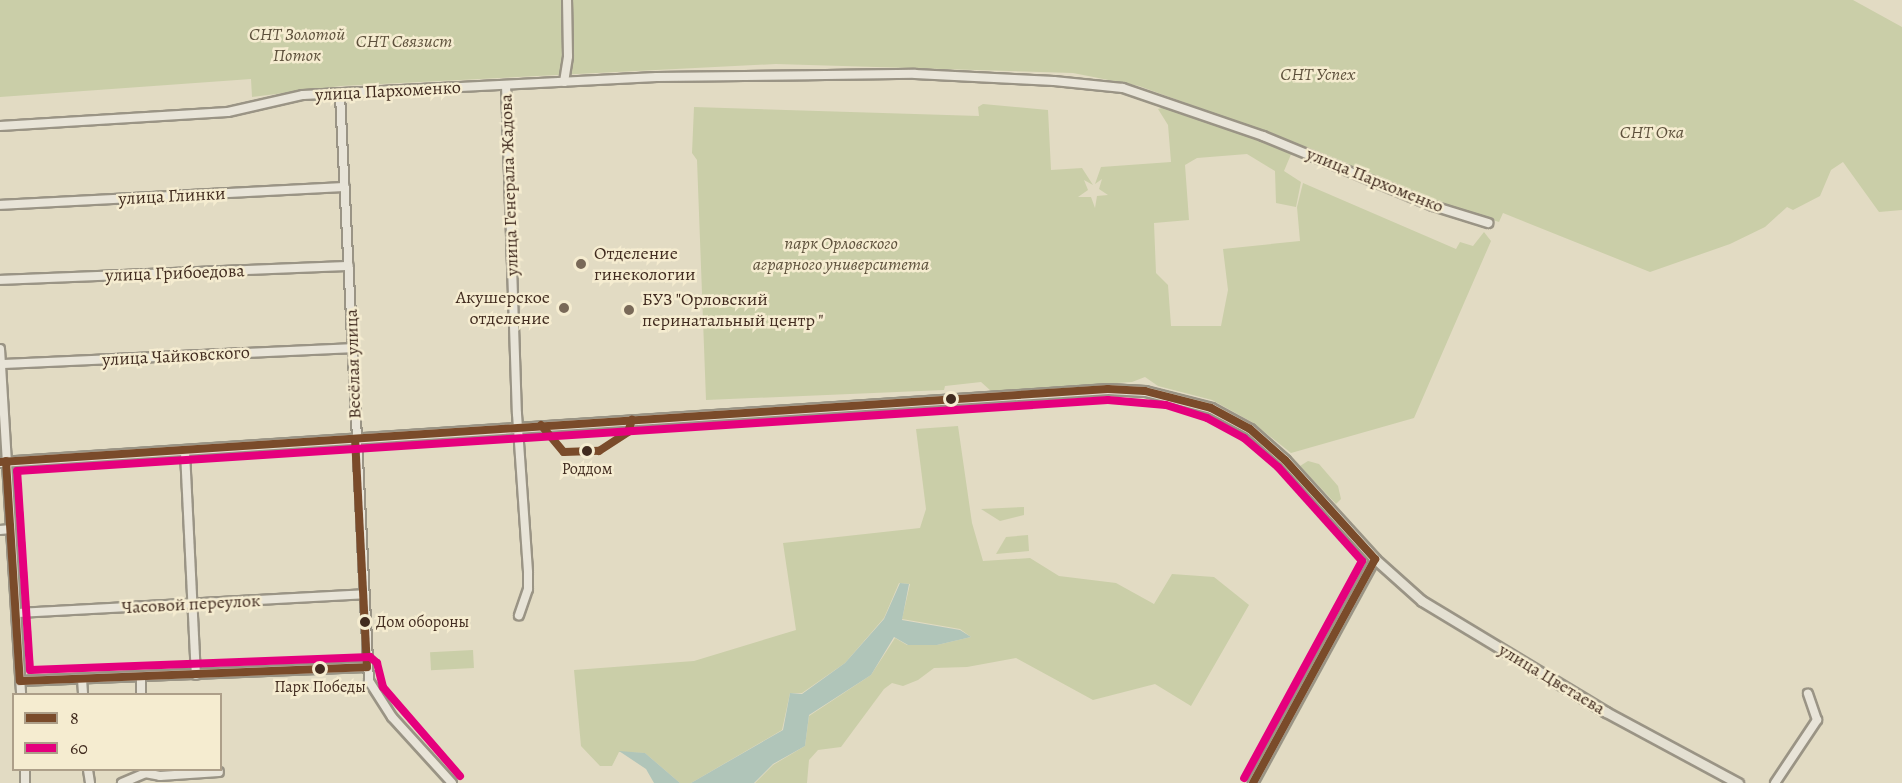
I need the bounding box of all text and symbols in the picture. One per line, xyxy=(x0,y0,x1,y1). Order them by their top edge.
park label: СНТ Золотой Поток xyxy=(249,24,345,66)
park label: СНТ Связист xyxy=(356,30,452,52)
park label: СНТ Успех xyxy=(1280,63,1356,85)
street label: улица Пархоменко xyxy=(315,76,461,106)
street label: улица Генерала Жадова xyxy=(495,94,523,276)
park label: СНТ Ока xyxy=(1620,121,1684,143)
street label: улица Пархоменко xyxy=(1303,143,1447,217)
street label: улица Глинки xyxy=(118,182,226,210)
park label: парк Орловского аграрного университета xyxy=(753,233,929,276)
place label: Отделение гинекологии xyxy=(594,243,695,286)
marker: Отделение гинекологии xyxy=(572,255,590,273)
street label: улица Грибоедова xyxy=(105,260,245,286)
place label: Акушерское отделение xyxy=(456,287,550,330)
place label: БУЗ "Орловский перинатальный центр " xyxy=(642,289,824,332)
marker: Акушерское отделение xyxy=(555,299,573,317)
marker: БУЗ "Орловский перинатальный центр " xyxy=(620,301,638,319)
street label: Весёлая улица xyxy=(340,309,366,419)
street label: улица Чайковского xyxy=(102,341,250,371)
unlabelled marker xyxy=(945,393,957,405)
marker: Роддом xyxy=(581,445,593,457)
place label: Роддом xyxy=(562,459,612,479)
street label: Часовой переулок xyxy=(121,590,261,618)
place label: Дом обороны xyxy=(376,612,469,632)
marker: Дом обороны xyxy=(359,616,371,628)
street label: улица Цветаева xyxy=(1495,639,1609,719)
marker: Парк Победы xyxy=(314,663,326,675)
place label: Парк Победы xyxy=(274,677,366,697)
legend xyxy=(12,693,222,771)
text: 8 xyxy=(70,706,79,730)
text: 60 xyxy=(70,736,88,760)

